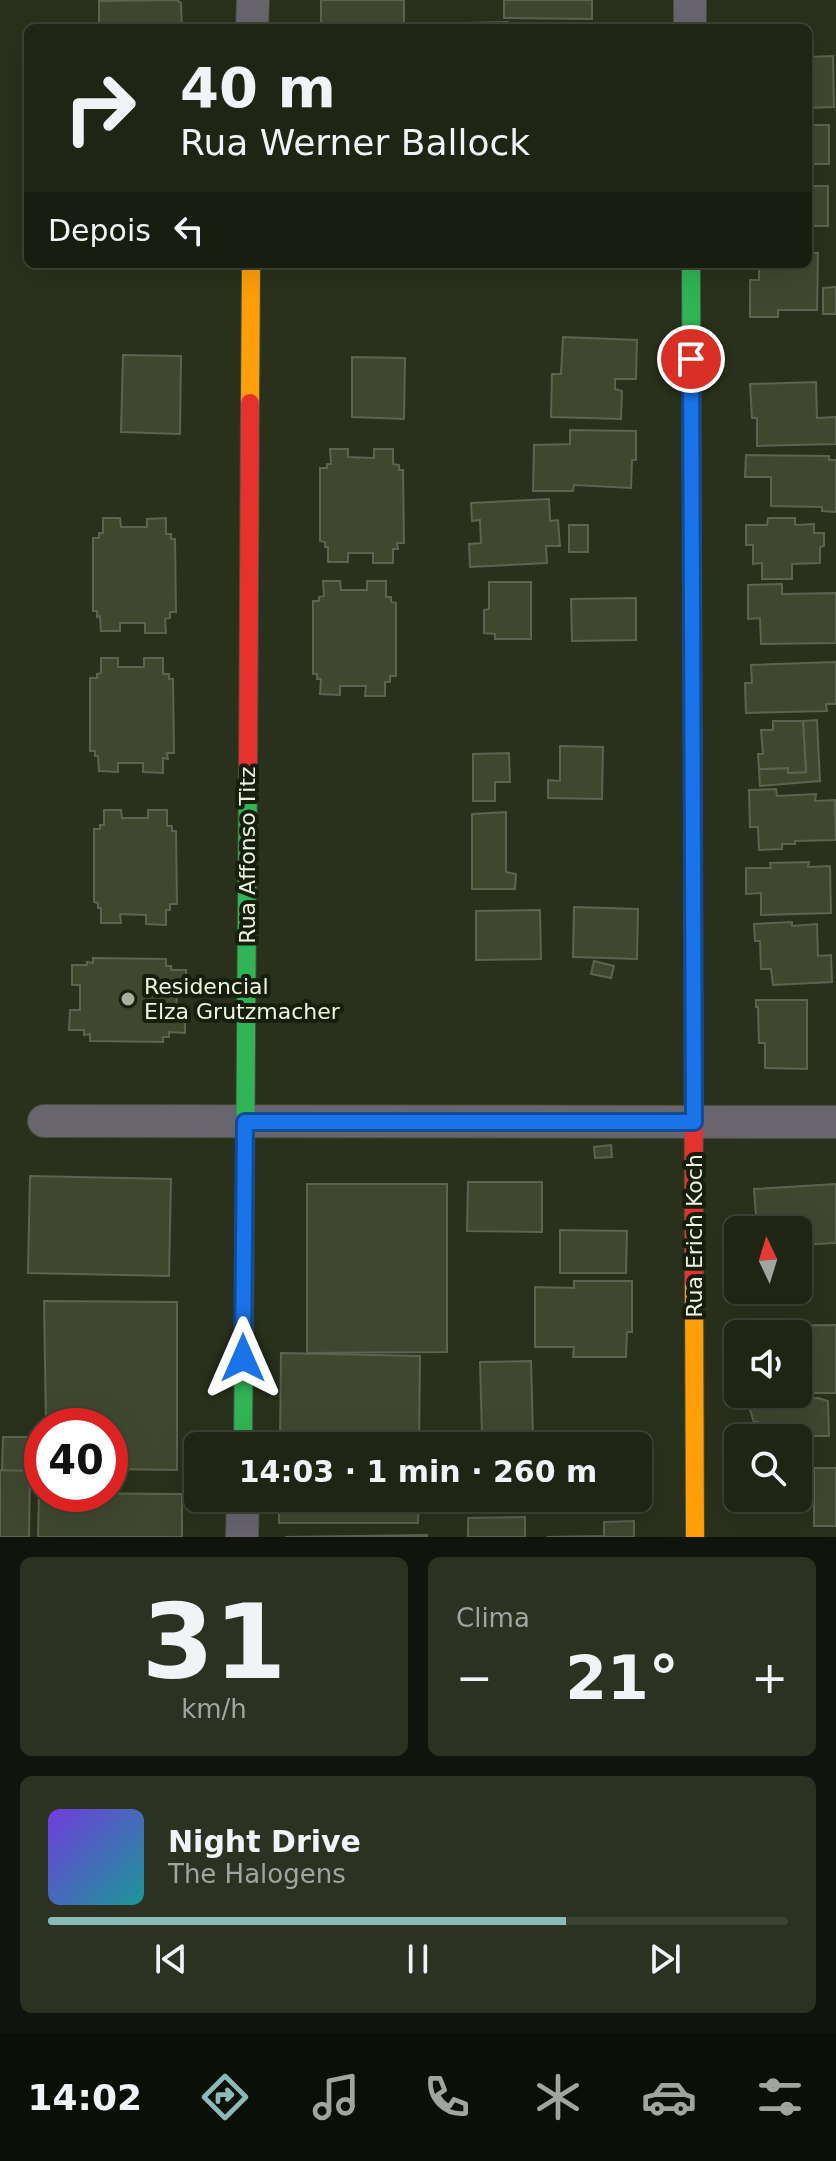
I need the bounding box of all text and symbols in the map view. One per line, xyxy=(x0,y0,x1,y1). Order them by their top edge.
text: 40 m xyxy=(180,55,336,120)
icon: right xyxy=(48,56,152,160)
text: Rua Werner Ballock xyxy=(180,122,530,163)
icon: left xyxy=(167,208,211,252)
text: Depois xyxy=(48,213,151,248)
pin xyxy=(657,325,725,393)
icon: arrive xyxy=(669,337,713,381)
street label: Rua Affonso Titz xyxy=(235,766,260,944)
place label: Residencial Elza Grutzmacher xyxy=(144,974,341,1024)
marker: Residencial Elza Grutzmacher xyxy=(119,990,137,1008)
street label: Rua Erich Koch xyxy=(682,1154,707,1318)
north arrow xyxy=(724,1216,812,1304)
map controls xyxy=(724,1216,812,1512)
position arrow xyxy=(201,1316,285,1400)
button: sound xyxy=(724,1320,812,1408)
speed limit sign: 40 xyxy=(24,1408,128,1512)
button: search xyxy=(724,1424,812,1512)
text: 14:03 · 1 min · 260 m xyxy=(239,1454,597,1489)
text: 31 xyxy=(142,1581,286,1703)
text: Clima xyxy=(456,1603,530,1633)
text: 21° xyxy=(565,1643,679,1713)
text: − xyxy=(456,1652,493,1703)
text: + xyxy=(751,1652,788,1703)
text: km/h xyxy=(181,1694,247,1724)
text: Night Drive xyxy=(168,1824,361,1859)
text: The Halogens xyxy=(168,1859,346,1889)
icon: previous xyxy=(149,1937,193,1981)
icon: pause xyxy=(396,1937,440,1981)
icon: next xyxy=(643,1937,687,1981)
icon: directions xyxy=(197,2069,253,2125)
icon: music xyxy=(308,2069,364,2125)
icon: phone xyxy=(419,2069,475,2125)
icon: climate xyxy=(530,2069,586,2125)
icon: car xyxy=(641,2069,697,2125)
icon: filters xyxy=(752,2069,808,2125)
text: 14:02 xyxy=(28,2077,142,2118)

